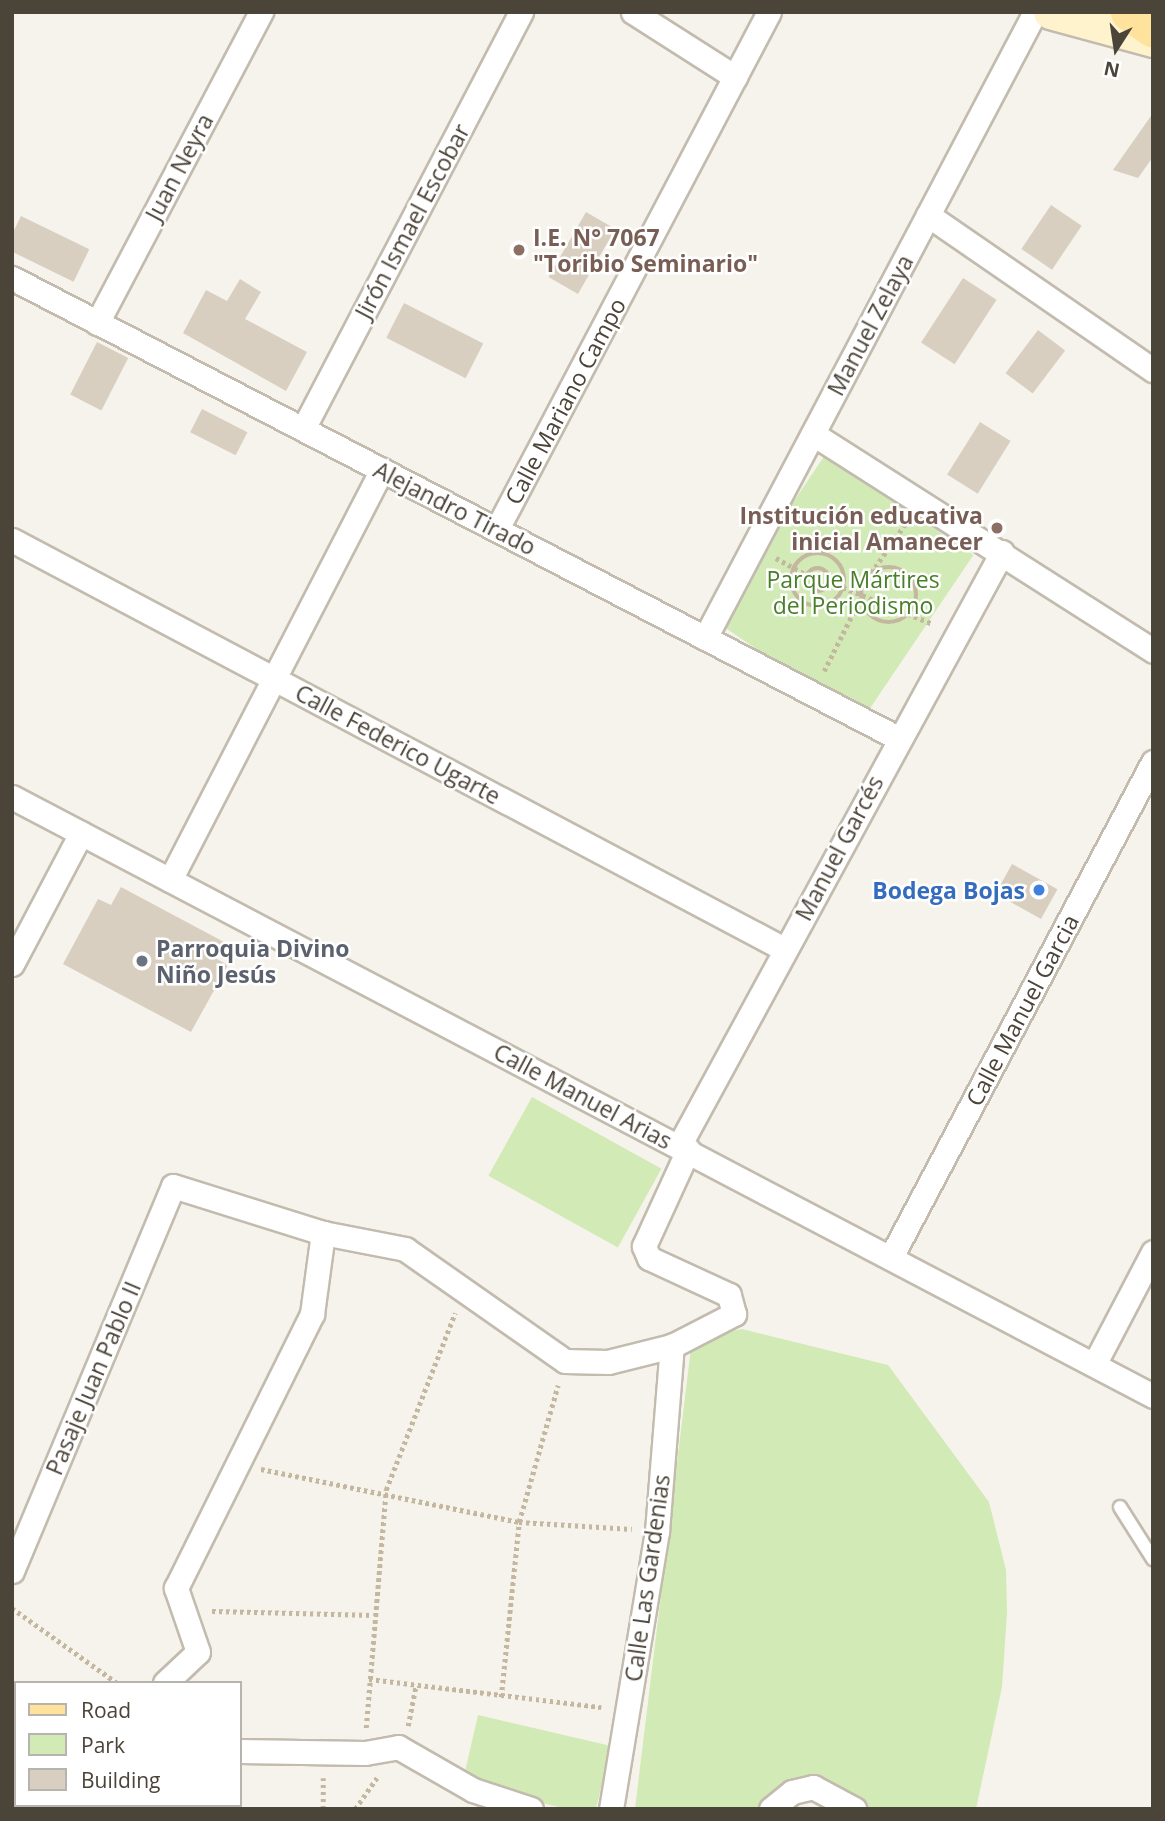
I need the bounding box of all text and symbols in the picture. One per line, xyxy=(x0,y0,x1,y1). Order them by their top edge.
north arrow xyxy=(1081,14,1151,84)
text: N xyxy=(1101,55,1122,84)
street label: Juan Neyra xyxy=(139,109,219,225)
street label: Jirón Ismael Escobar xyxy=(349,119,475,323)
place label: I.E. N° 7067 "Toribio Seminario" xyxy=(533,223,758,277)
marker: I.E. N° 7067 "Toribio Seminario" xyxy=(511,242,527,258)
street label: Manuel Zelaya xyxy=(821,250,919,400)
street label: Calle Mariano Campo xyxy=(499,293,631,509)
street label: Alejandro Tirado xyxy=(370,455,540,561)
place label: Institución educativa inicial Amanecer xyxy=(740,501,983,555)
marker: Institución educativa inicial Amanecer xyxy=(989,520,1005,536)
park label: Parque Mártires del Periodismo xyxy=(766,565,940,619)
street label: Calle Federico Ugarte xyxy=(291,678,505,810)
street label: Manuel Garcés xyxy=(789,771,889,925)
place label: Bodega Bojas xyxy=(872,876,1025,904)
marker: Bodega Bojas xyxy=(1031,882,1047,898)
street label: Calle Manuel Garcia xyxy=(960,910,1084,1110)
place label: Parroquia Divino Niño Jesús xyxy=(156,934,350,988)
marker: Parroquia Divino Niño Jesús xyxy=(134,953,150,969)
street label: Calle Manuel Arias xyxy=(489,1037,677,1155)
street label: Pasaje Juan Pablo II xyxy=(40,1277,146,1479)
street label: Calle Las Gardenias xyxy=(619,1473,675,1683)
legend xyxy=(14,1681,242,1807)
text: Road xyxy=(81,1696,131,1724)
text: Park xyxy=(81,1731,125,1759)
text: Building xyxy=(81,1766,160,1794)

